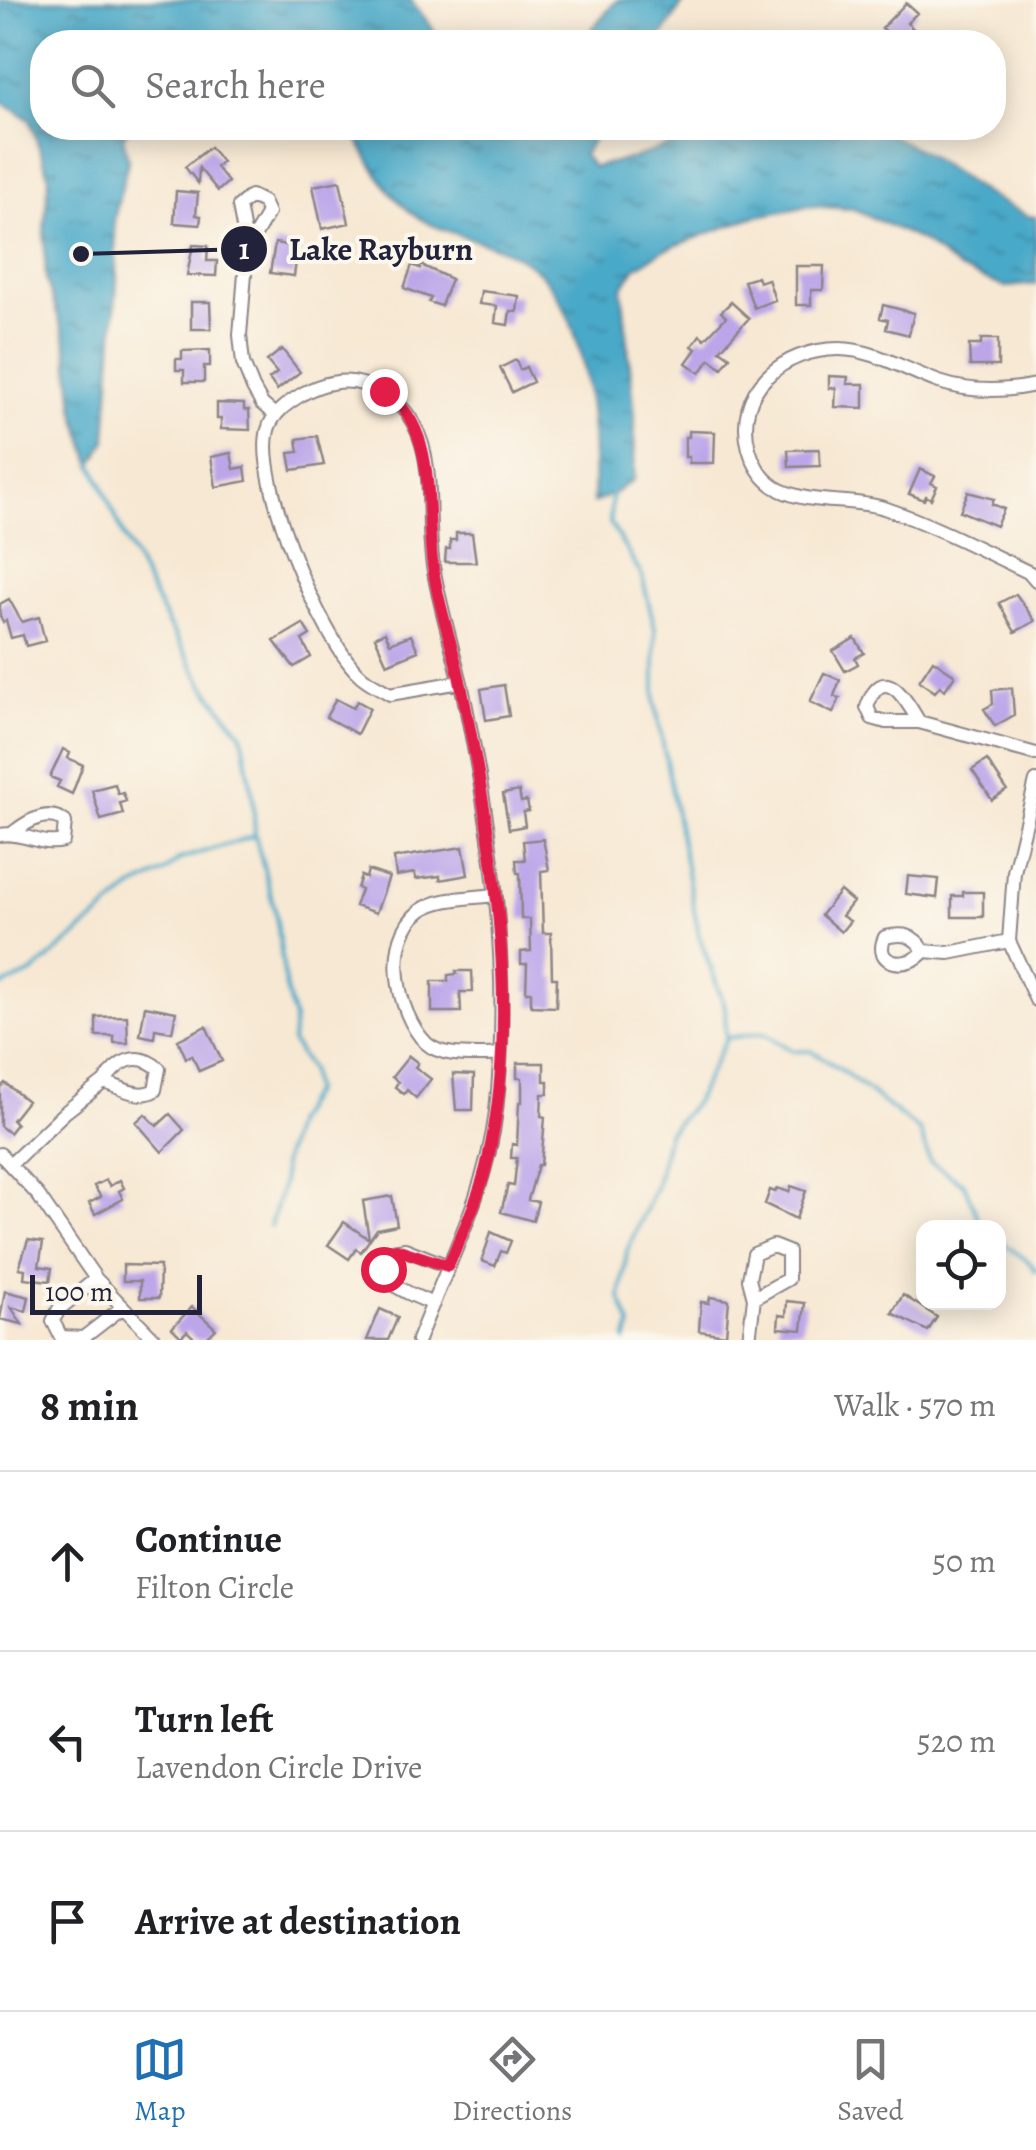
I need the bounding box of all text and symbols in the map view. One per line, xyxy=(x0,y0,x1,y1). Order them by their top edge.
search box xyxy=(30,30,1006,140)
icon: search xyxy=(65,58,120,113)
text: Search here xyxy=(145,59,326,111)
callout: Lake Rayburn xyxy=(219,218,493,280)
text: Lake Rayburn xyxy=(289,227,473,271)
text: 1 xyxy=(239,229,250,269)
route end xyxy=(362,369,408,415)
map controls xyxy=(916,1220,1006,1310)
button: locate xyxy=(916,1220,1006,1310)
route start xyxy=(361,1247,407,1293)
scale bar xyxy=(30,1270,202,1314)
text: 100 m xyxy=(45,1273,113,1311)
text: 8 min xyxy=(40,1377,139,1434)
text: Walk · 570 m xyxy=(834,1383,996,1427)
text: Continue xyxy=(135,1513,282,1565)
icon: ahead xyxy=(40,1534,95,1589)
text: 50 m xyxy=(932,1539,996,1583)
text: Filton Circle xyxy=(135,1565,294,1609)
text: Turn left xyxy=(135,1693,274,1745)
icon: left xyxy=(40,1714,95,1769)
text: 520 m xyxy=(917,1719,996,1763)
text: Lavendon Circle Drive xyxy=(135,1745,422,1789)
icon: arrive xyxy=(40,1894,95,1949)
text: Arrive at destination xyxy=(135,1895,461,1947)
tab: Map xyxy=(132,2032,187,2130)
tab: Directions xyxy=(452,2032,572,2130)
tab: Saved xyxy=(837,2032,904,2130)

